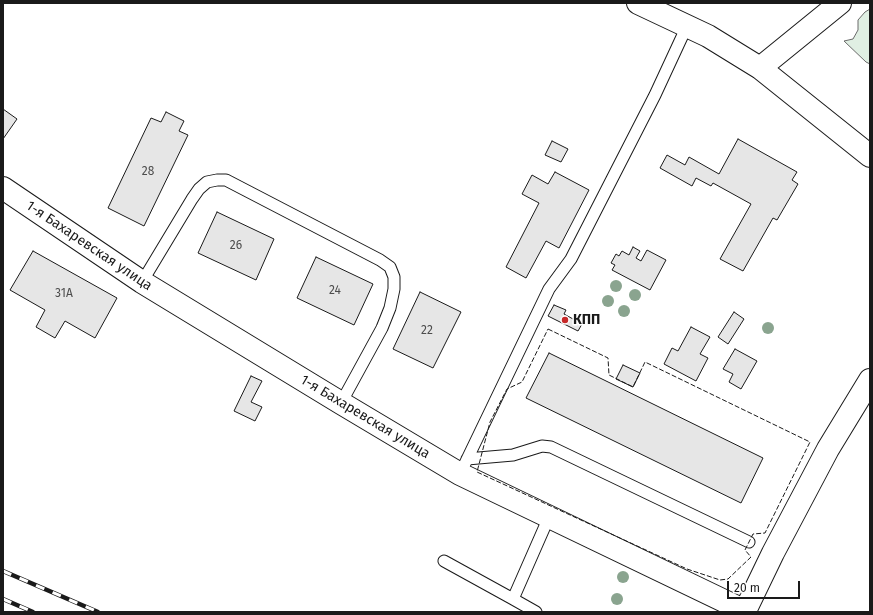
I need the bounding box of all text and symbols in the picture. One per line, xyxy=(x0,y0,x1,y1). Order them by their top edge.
house number: 28 xyxy=(142,165,154,179)
street label: 1-я Бахаревская улица xyxy=(23,198,155,294)
house number: 26 xyxy=(230,239,242,253)
house number: 24 xyxy=(329,284,341,298)
house number: 31А xyxy=(55,287,73,301)
place label: КПП xyxy=(573,312,600,328)
marker: КПП xyxy=(560,315,570,325)
house number: 22 xyxy=(421,324,433,338)
street label: 1-я Бахаревская улица xyxy=(297,372,433,462)
scale bar xyxy=(729,573,802,599)
text: 20 m xyxy=(734,581,760,595)

